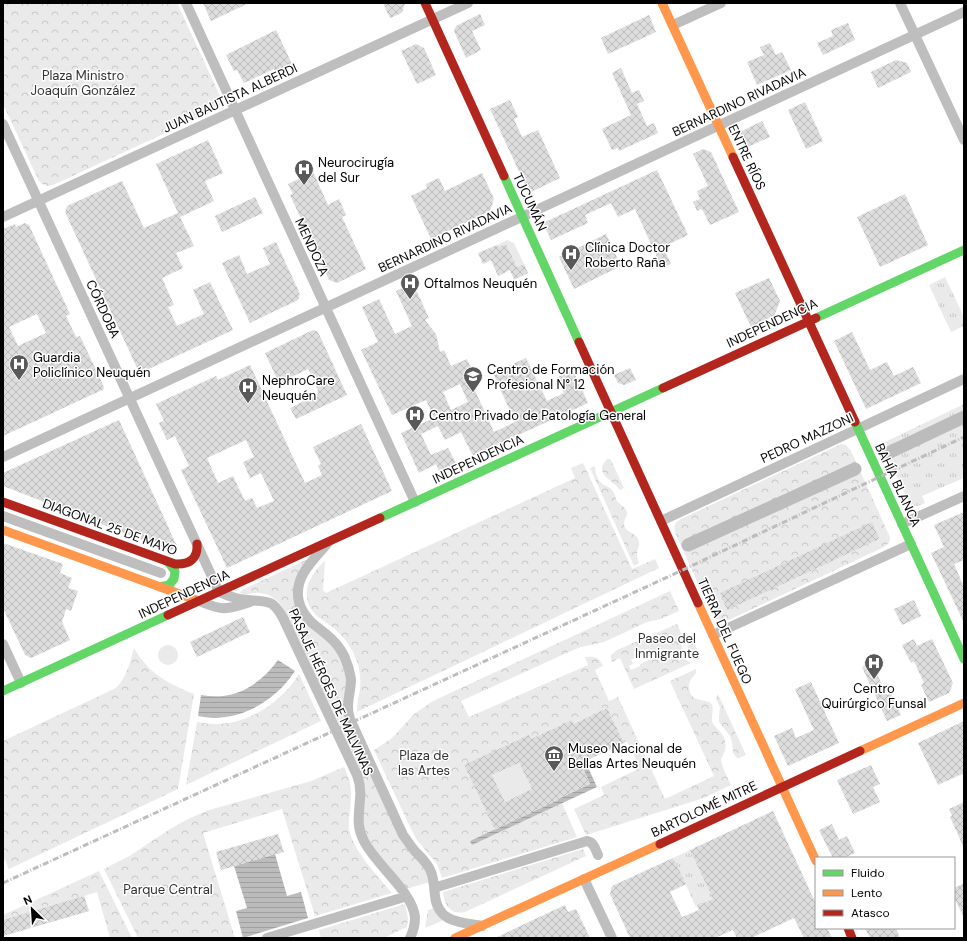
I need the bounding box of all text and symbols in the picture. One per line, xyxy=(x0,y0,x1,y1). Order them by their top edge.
street label: JUAN BAUTISTA ALBERDI xyxy=(160,59,300,137)
street label: BERNARDINO RIVADAVIA xyxy=(669,63,809,140)
park label: Plaza Ministro Joaquín González xyxy=(30,67,136,99)
street label: ENTRE RÍOS xyxy=(724,121,771,193)
place label: Neurocirugía del Sur xyxy=(318,154,394,186)
hospital icon: Neurocirugía del Sur xyxy=(293,158,315,186)
street label: TUCUMÁN xyxy=(509,170,552,234)
street label: BERNARDINO RIVADAVIA xyxy=(375,199,515,276)
street label: MENDOZA xyxy=(291,215,333,279)
place label: Clínica Doctor Roberto Raña xyxy=(585,239,670,271)
hospital icon: Clínica Doctor Roberto Raña xyxy=(560,243,582,271)
hospital icon: Oftalmos Neuquén xyxy=(399,272,421,300)
place label: Oftalmos Neuquén xyxy=(424,275,537,292)
street label: CÓRDOBA xyxy=(82,277,124,341)
street label: INDEPENDENCIA xyxy=(724,294,821,352)
place label: Guardia Policlínico Neuquén xyxy=(33,349,151,381)
hospital icon: Guardia Policlínico Neuquén xyxy=(8,353,30,381)
place label: Centro de Formación Profesional N° 12 xyxy=(487,361,615,393)
school or university icon: Centro de Formación Profesional N° 12 xyxy=(462,365,484,393)
place label: NephroCare Neuquén xyxy=(262,372,335,404)
hospital icon: NephroCare Neuquén xyxy=(237,376,259,404)
hospital icon: Centro Privado de Patología General xyxy=(404,404,426,432)
place label: Centro Privado de Patología General xyxy=(429,407,646,424)
street label: PEDRO MAZZONI xyxy=(758,409,856,467)
street label: INDEPENDENCIA xyxy=(430,430,527,488)
street label: BAHÍA BLANCA xyxy=(871,440,926,530)
street label: DIAGONAL 25 DE MAYO xyxy=(40,495,180,559)
street label: INDEPENDENCIA xyxy=(136,565,233,623)
street label: TIERRA DEL FUEGO xyxy=(694,575,756,687)
street label: PASAJE HÉROES DE MALVINAS xyxy=(285,605,378,778)
park label: Paseo del Inmigrante xyxy=(635,630,699,662)
hospital icon: Centro Quirúrgico Funsal xyxy=(863,652,885,680)
place label: Centro Quirúrgico Funsal xyxy=(822,680,926,712)
place label: Museo Nacional de Bellas Artes Neuquén xyxy=(568,740,696,772)
museum icon: Museo Nacional de Bellas Artes Neuquén xyxy=(543,744,565,772)
park label: Plaza de las Artes xyxy=(398,747,450,779)
street label: BARTOLOMÉ MITRE xyxy=(648,776,760,841)
legend xyxy=(815,857,955,929)
text: Fluido xyxy=(851,865,885,881)
park label: Parque Central xyxy=(123,881,213,898)
text: Lento xyxy=(851,885,882,901)
north arrow xyxy=(12,889,52,929)
text: N xyxy=(21,892,34,908)
text: Atasco xyxy=(851,905,890,921)

